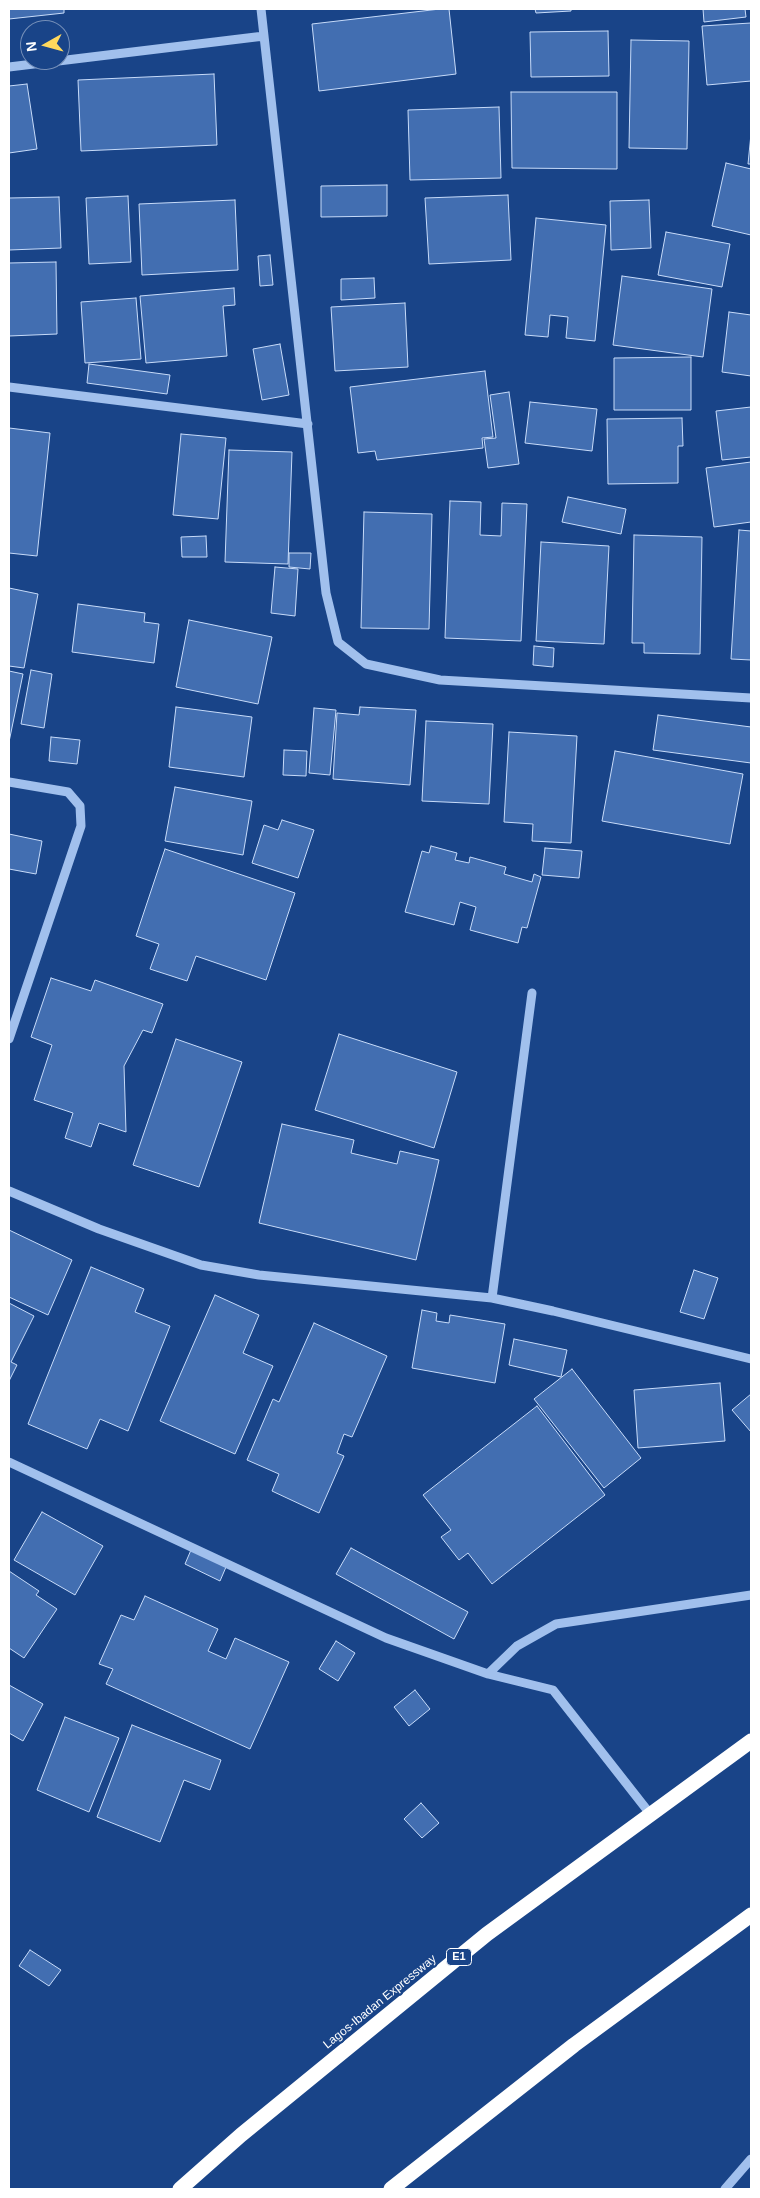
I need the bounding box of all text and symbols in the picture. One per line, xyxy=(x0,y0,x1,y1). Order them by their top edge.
north arrow xyxy=(20,20,70,70)
text: N xyxy=(23,41,40,53)
road number: E1 xyxy=(446,1948,472,1965)
street label: Lagos-Ibadan Expressway xyxy=(321,1952,439,2052)

